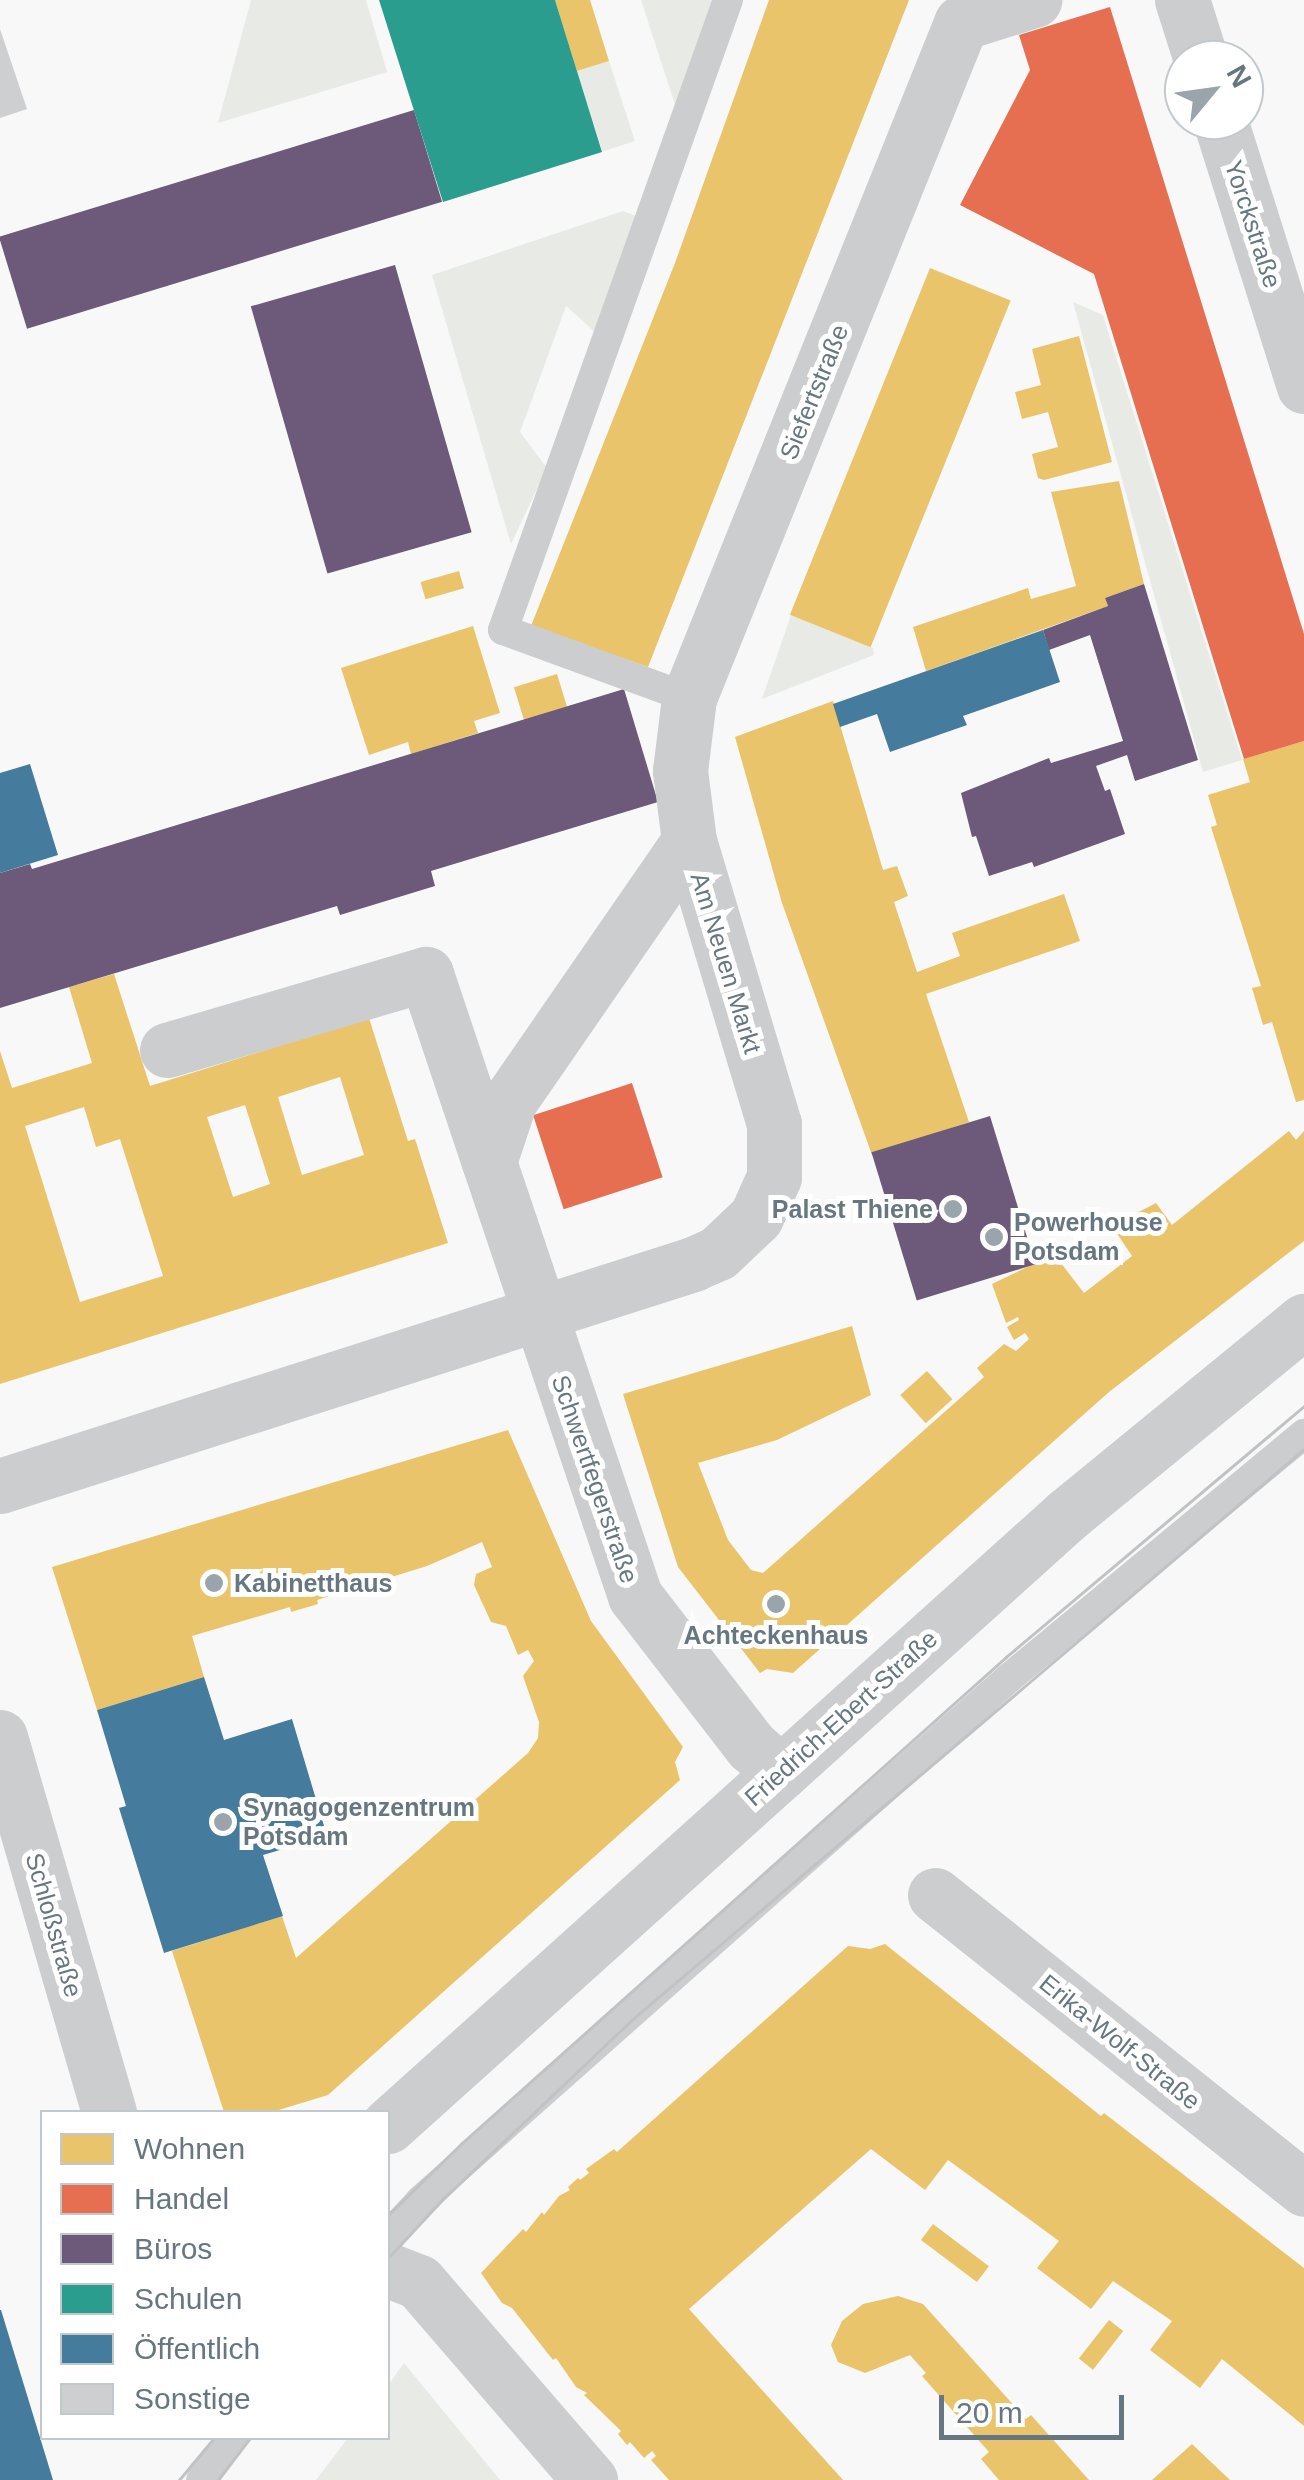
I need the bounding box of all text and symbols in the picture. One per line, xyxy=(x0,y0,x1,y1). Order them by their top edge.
north arrow xyxy=(1164,40,1264,140)
text: N xyxy=(1220,60,1257,93)
street label: Yorckstraße xyxy=(1218,156,1288,292)
street label: Siefertstraße xyxy=(773,320,855,464)
street label: Am Neuen Markt xyxy=(684,869,768,1057)
place label: Palast Thiene xyxy=(772,1194,933,1224)
marker: Palast Thiene xyxy=(942,1198,964,1220)
place label: Powerhouse Potsdam xyxy=(1014,1208,1163,1267)
marker: Powerhouse Potsdam xyxy=(983,1226,1005,1248)
street label: Schwertfegerstraße xyxy=(545,1371,645,1587)
place label: Kabinetthaus xyxy=(234,1568,392,1598)
marker: Kabinetthaus xyxy=(203,1572,225,1594)
marker: Achteckenhaus xyxy=(765,1593,787,1615)
place label: Achteckenhaus xyxy=(684,1620,868,1650)
street label: Friedrich-Ebert-Straße xyxy=(739,1624,943,1812)
place label: Synagogenzentrum Potsdam xyxy=(243,1793,475,1852)
marker: Synagogenzentrum Potsdam xyxy=(212,1811,234,1833)
street label: Schloßstraße xyxy=(19,1849,89,2001)
street label: Erika-Wolf-Straße xyxy=(1034,1968,1206,2116)
legend xyxy=(40,2110,390,2440)
text: Wohnen xyxy=(134,2132,245,2165)
text: Handel xyxy=(134,2182,229,2215)
text: Büros xyxy=(134,2232,212,2265)
text: Schulen xyxy=(134,2282,242,2315)
text: Öffentlich xyxy=(134,2332,260,2365)
scale bar xyxy=(944,2375,1129,2437)
text: Sonstige xyxy=(134,2382,251,2415)
text: 20 m xyxy=(956,2396,1023,2429)

